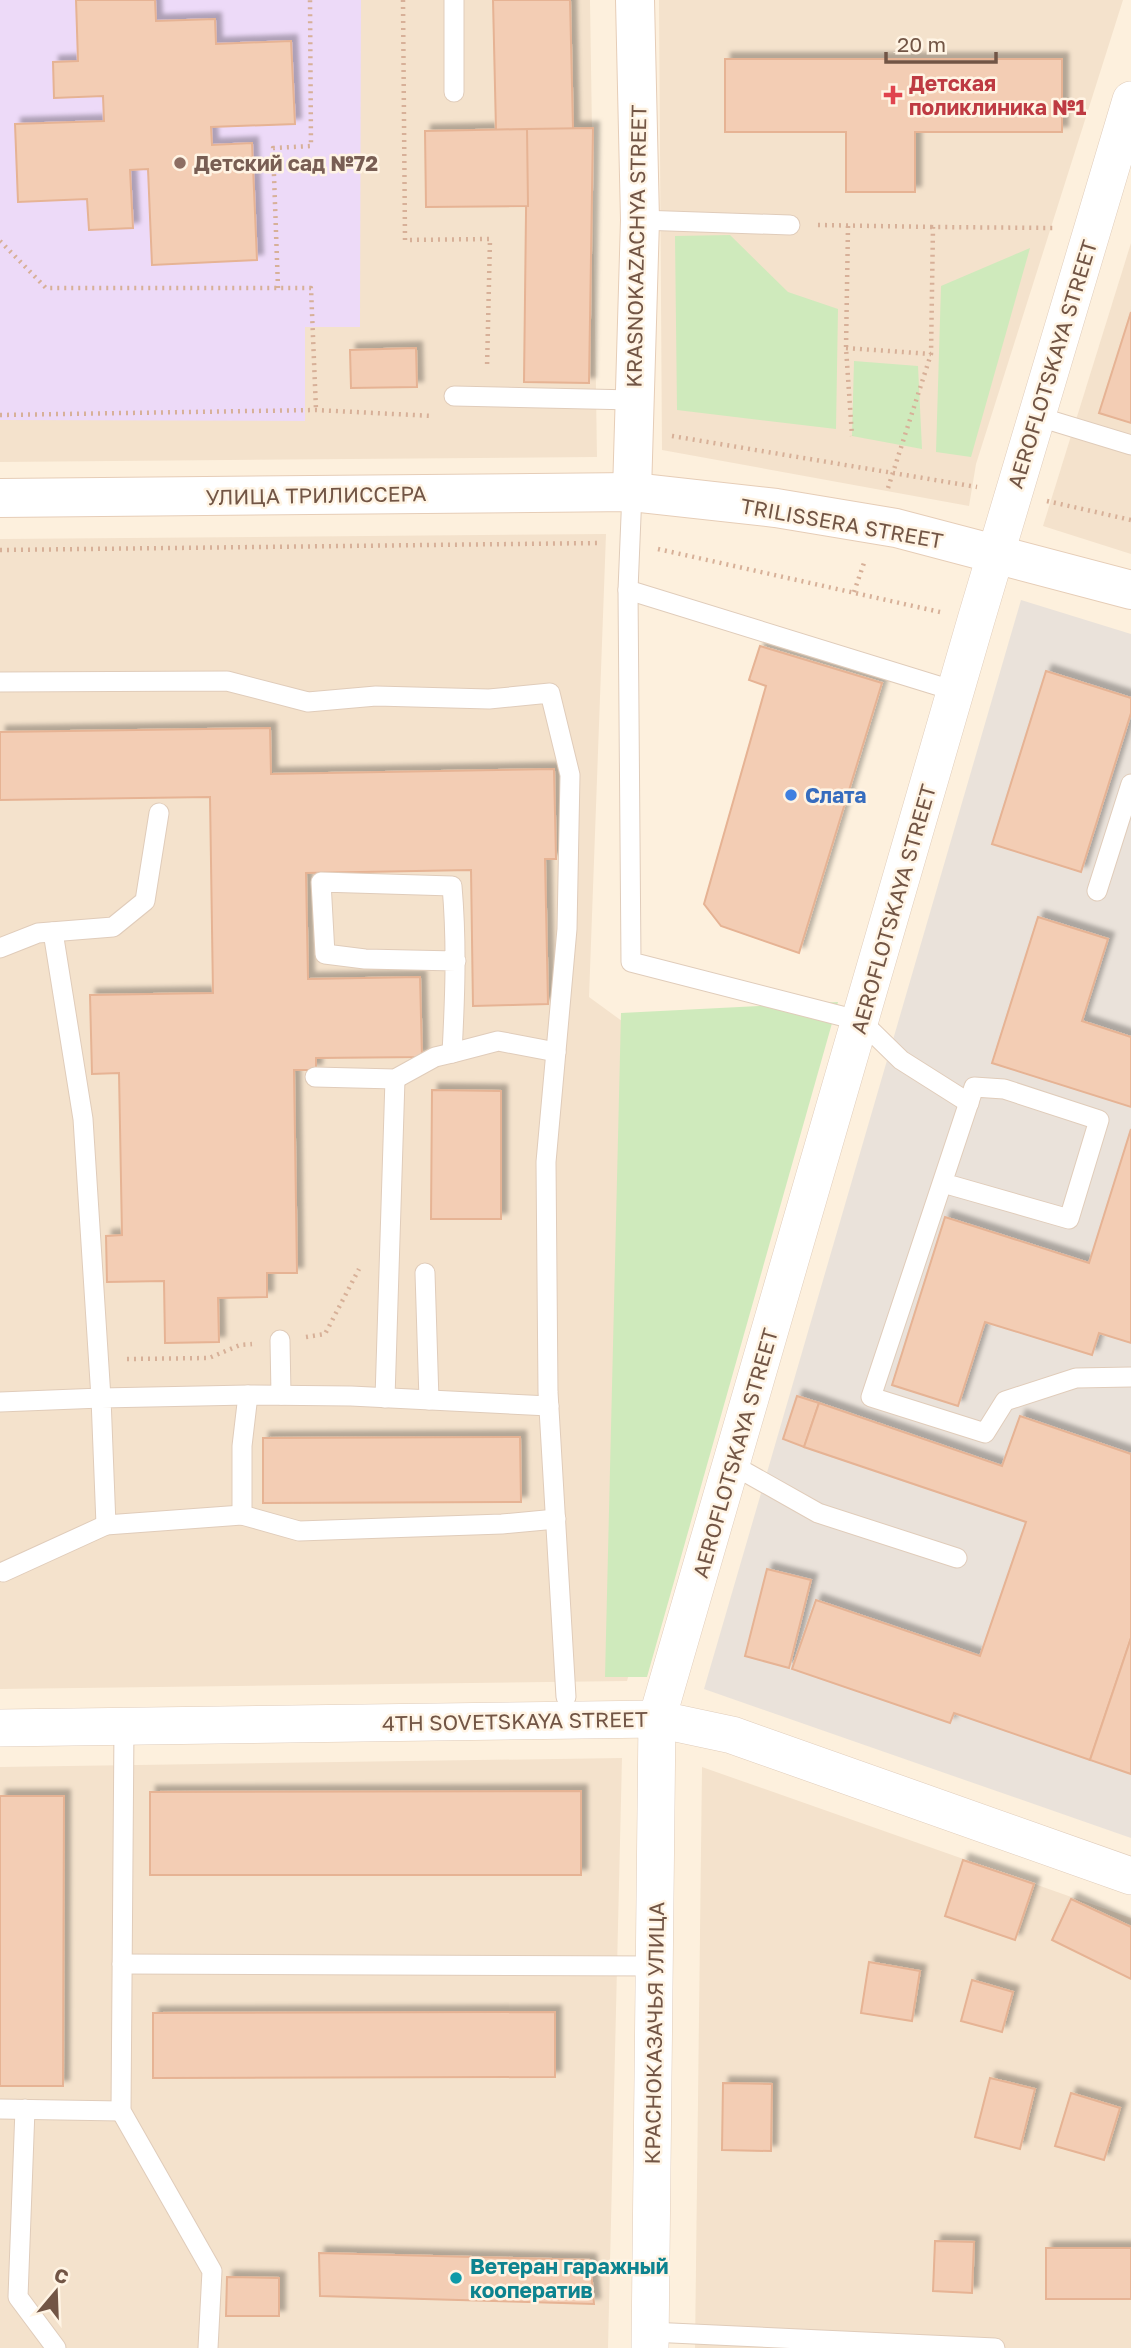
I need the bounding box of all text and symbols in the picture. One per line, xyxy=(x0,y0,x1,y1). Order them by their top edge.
scale bar xyxy=(886,21,996,65)
text: 20 m xyxy=(897,31,946,57)
place label: Детская поликлиника №1 xyxy=(909,70,1086,120)
marker: Детская поликлиника №1 xyxy=(883,85,903,105)
street label: KRASNOKAZACHYA STREET xyxy=(621,104,651,388)
place label: Детский сад №72 xyxy=(194,150,378,176)
marker: Детский сад №72 xyxy=(172,155,188,171)
street label: AEROFLOTSKAYA STREET xyxy=(1002,237,1102,491)
street label: УЛИЦА ТРИЛИССЕРА xyxy=(205,480,427,510)
street label: TRILISSERA STREET xyxy=(739,492,945,554)
street label: AEROFLOTSKAYA STREET xyxy=(845,781,941,1037)
place label: Слата xyxy=(805,782,866,808)
marker: Слата xyxy=(783,787,799,803)
street label: AEROFLOTSKAYA STREET xyxy=(687,1325,783,1581)
street label: 4TH SOVETSKAYA STREET xyxy=(382,1706,648,1736)
street label: КРАСНОКАЗАЧЬЯ УЛИЦА xyxy=(639,1901,669,2165)
place label: Ветеран гаражный кооператив xyxy=(470,2253,668,2303)
north arrow xyxy=(21,2257,91,2327)
text: С xyxy=(52,2262,72,2289)
marker: Ветеран гаражный кооператив xyxy=(448,2270,464,2286)

